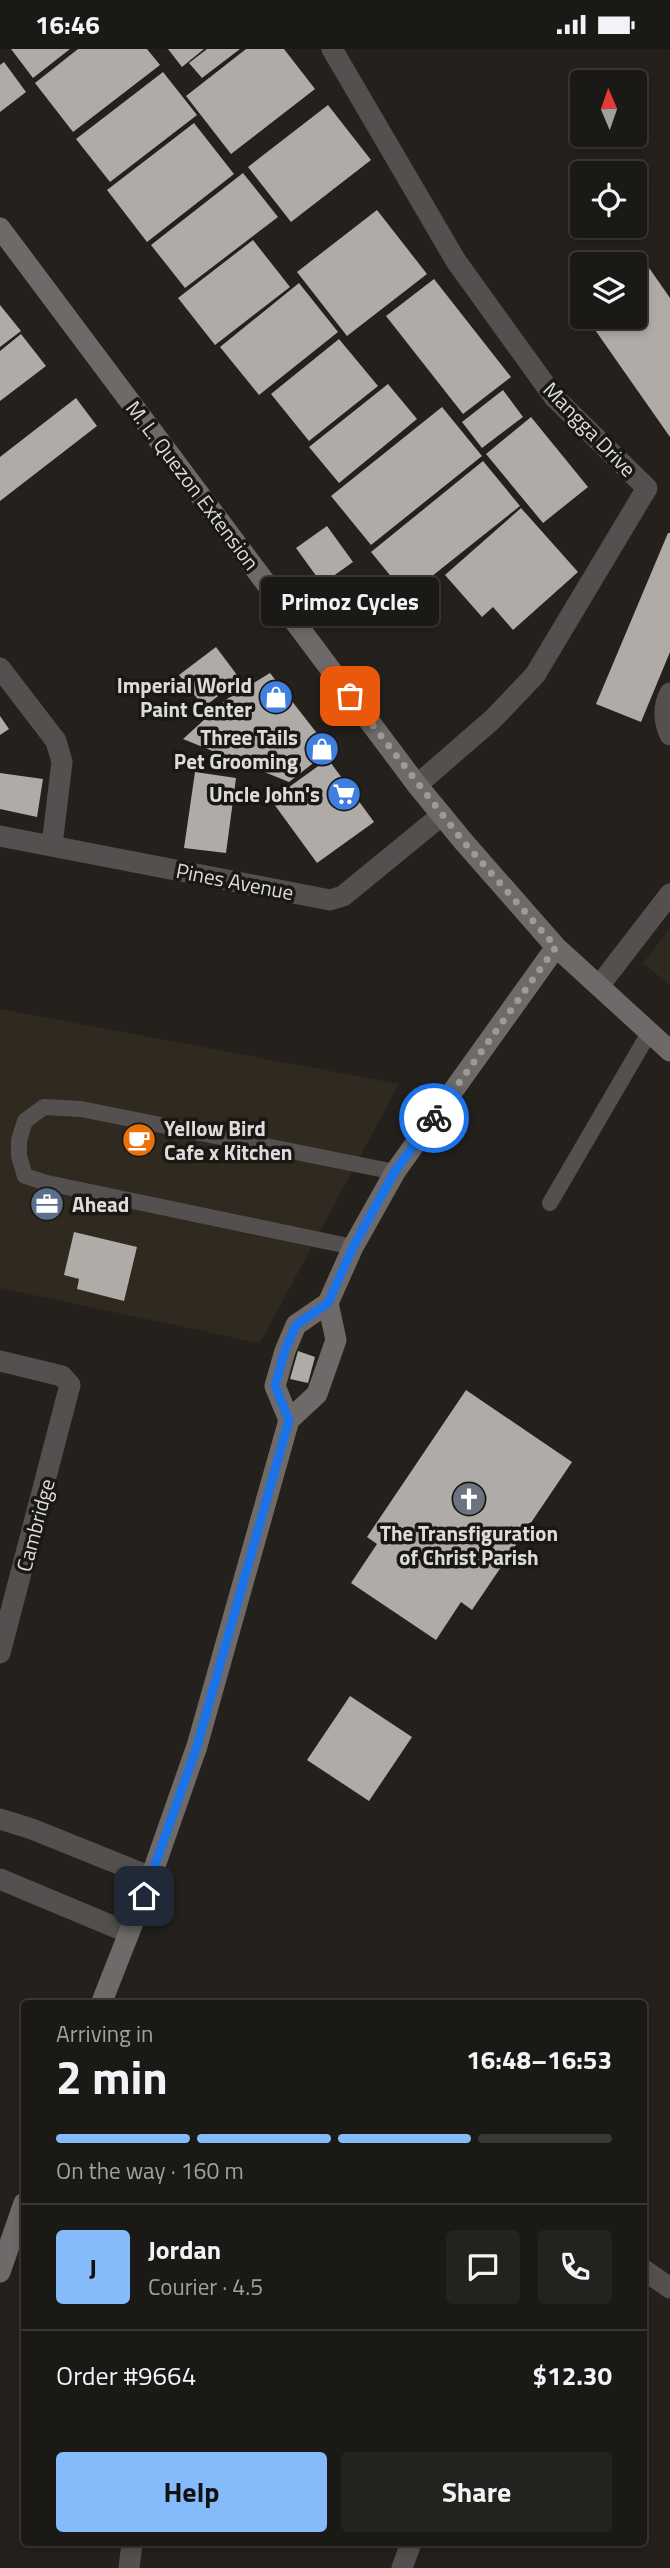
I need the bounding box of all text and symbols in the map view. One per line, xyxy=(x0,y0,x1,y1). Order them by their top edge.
text: 16:46 xyxy=(35,5,100,44)
north arrow xyxy=(570,70,648,147)
map controls xyxy=(570,70,647,329)
button: locate xyxy=(570,161,647,238)
button: layers xyxy=(570,252,647,329)
street label: Mangga Drive xyxy=(536,374,644,484)
street label: M. L. Quezon Extension xyxy=(118,393,268,577)
callout: Primoz Cycles xyxy=(261,577,439,626)
text: Primoz Cycles xyxy=(281,584,419,619)
pin xyxy=(320,666,380,726)
place label: Imperial World Paint Center xyxy=(117,669,252,725)
icon: bag xyxy=(331,677,369,715)
shop icon: Imperial World Paint Center xyxy=(257,678,295,716)
place label: Three Tails Pet Grooming xyxy=(174,721,298,777)
shop icon: Three Tails Pet Grooming xyxy=(303,730,341,768)
supermarket icon: Uncle John's xyxy=(325,775,363,813)
place label: Uncle John's xyxy=(209,778,320,810)
street label: Pines Avenue xyxy=(174,854,296,908)
courier xyxy=(399,1083,469,1153)
icon: bike xyxy=(415,1099,453,1137)
place label: Yellow Bird Cafe x Kitchen xyxy=(164,1112,292,1168)
cafe icon: Yellow Bird Cafe x Kitchen xyxy=(120,1121,158,1159)
office icon: Ahead xyxy=(28,1185,66,1223)
place label: Ahead xyxy=(72,1188,129,1220)
street label: Cambridge xyxy=(7,1475,63,1575)
church icon: The Transfiguration of Christ Parish xyxy=(450,1480,488,1518)
place label: The Transfiguration of Christ Parish xyxy=(380,1517,558,1573)
pin xyxy=(114,1866,174,1926)
icon: home xyxy=(125,1877,163,1915)
text: Arriving in xyxy=(56,2016,153,2051)
text: 16:48–16:53 xyxy=(466,2040,612,2079)
text: 2 min xyxy=(56,2042,168,2112)
text: On the way · 160 m xyxy=(56,2153,244,2188)
text: Jordan xyxy=(148,2230,221,2269)
button: chat xyxy=(446,2230,520,2304)
button: phone xyxy=(538,2230,612,2304)
text: J xyxy=(89,2248,97,2287)
text: Courier · 4.5 xyxy=(148,2269,263,2304)
text: Order #9664 xyxy=(56,2356,196,2395)
text: $12.30 xyxy=(533,2356,612,2395)
button: Help xyxy=(56,2452,327,2532)
button: Share xyxy=(341,2452,612,2532)

